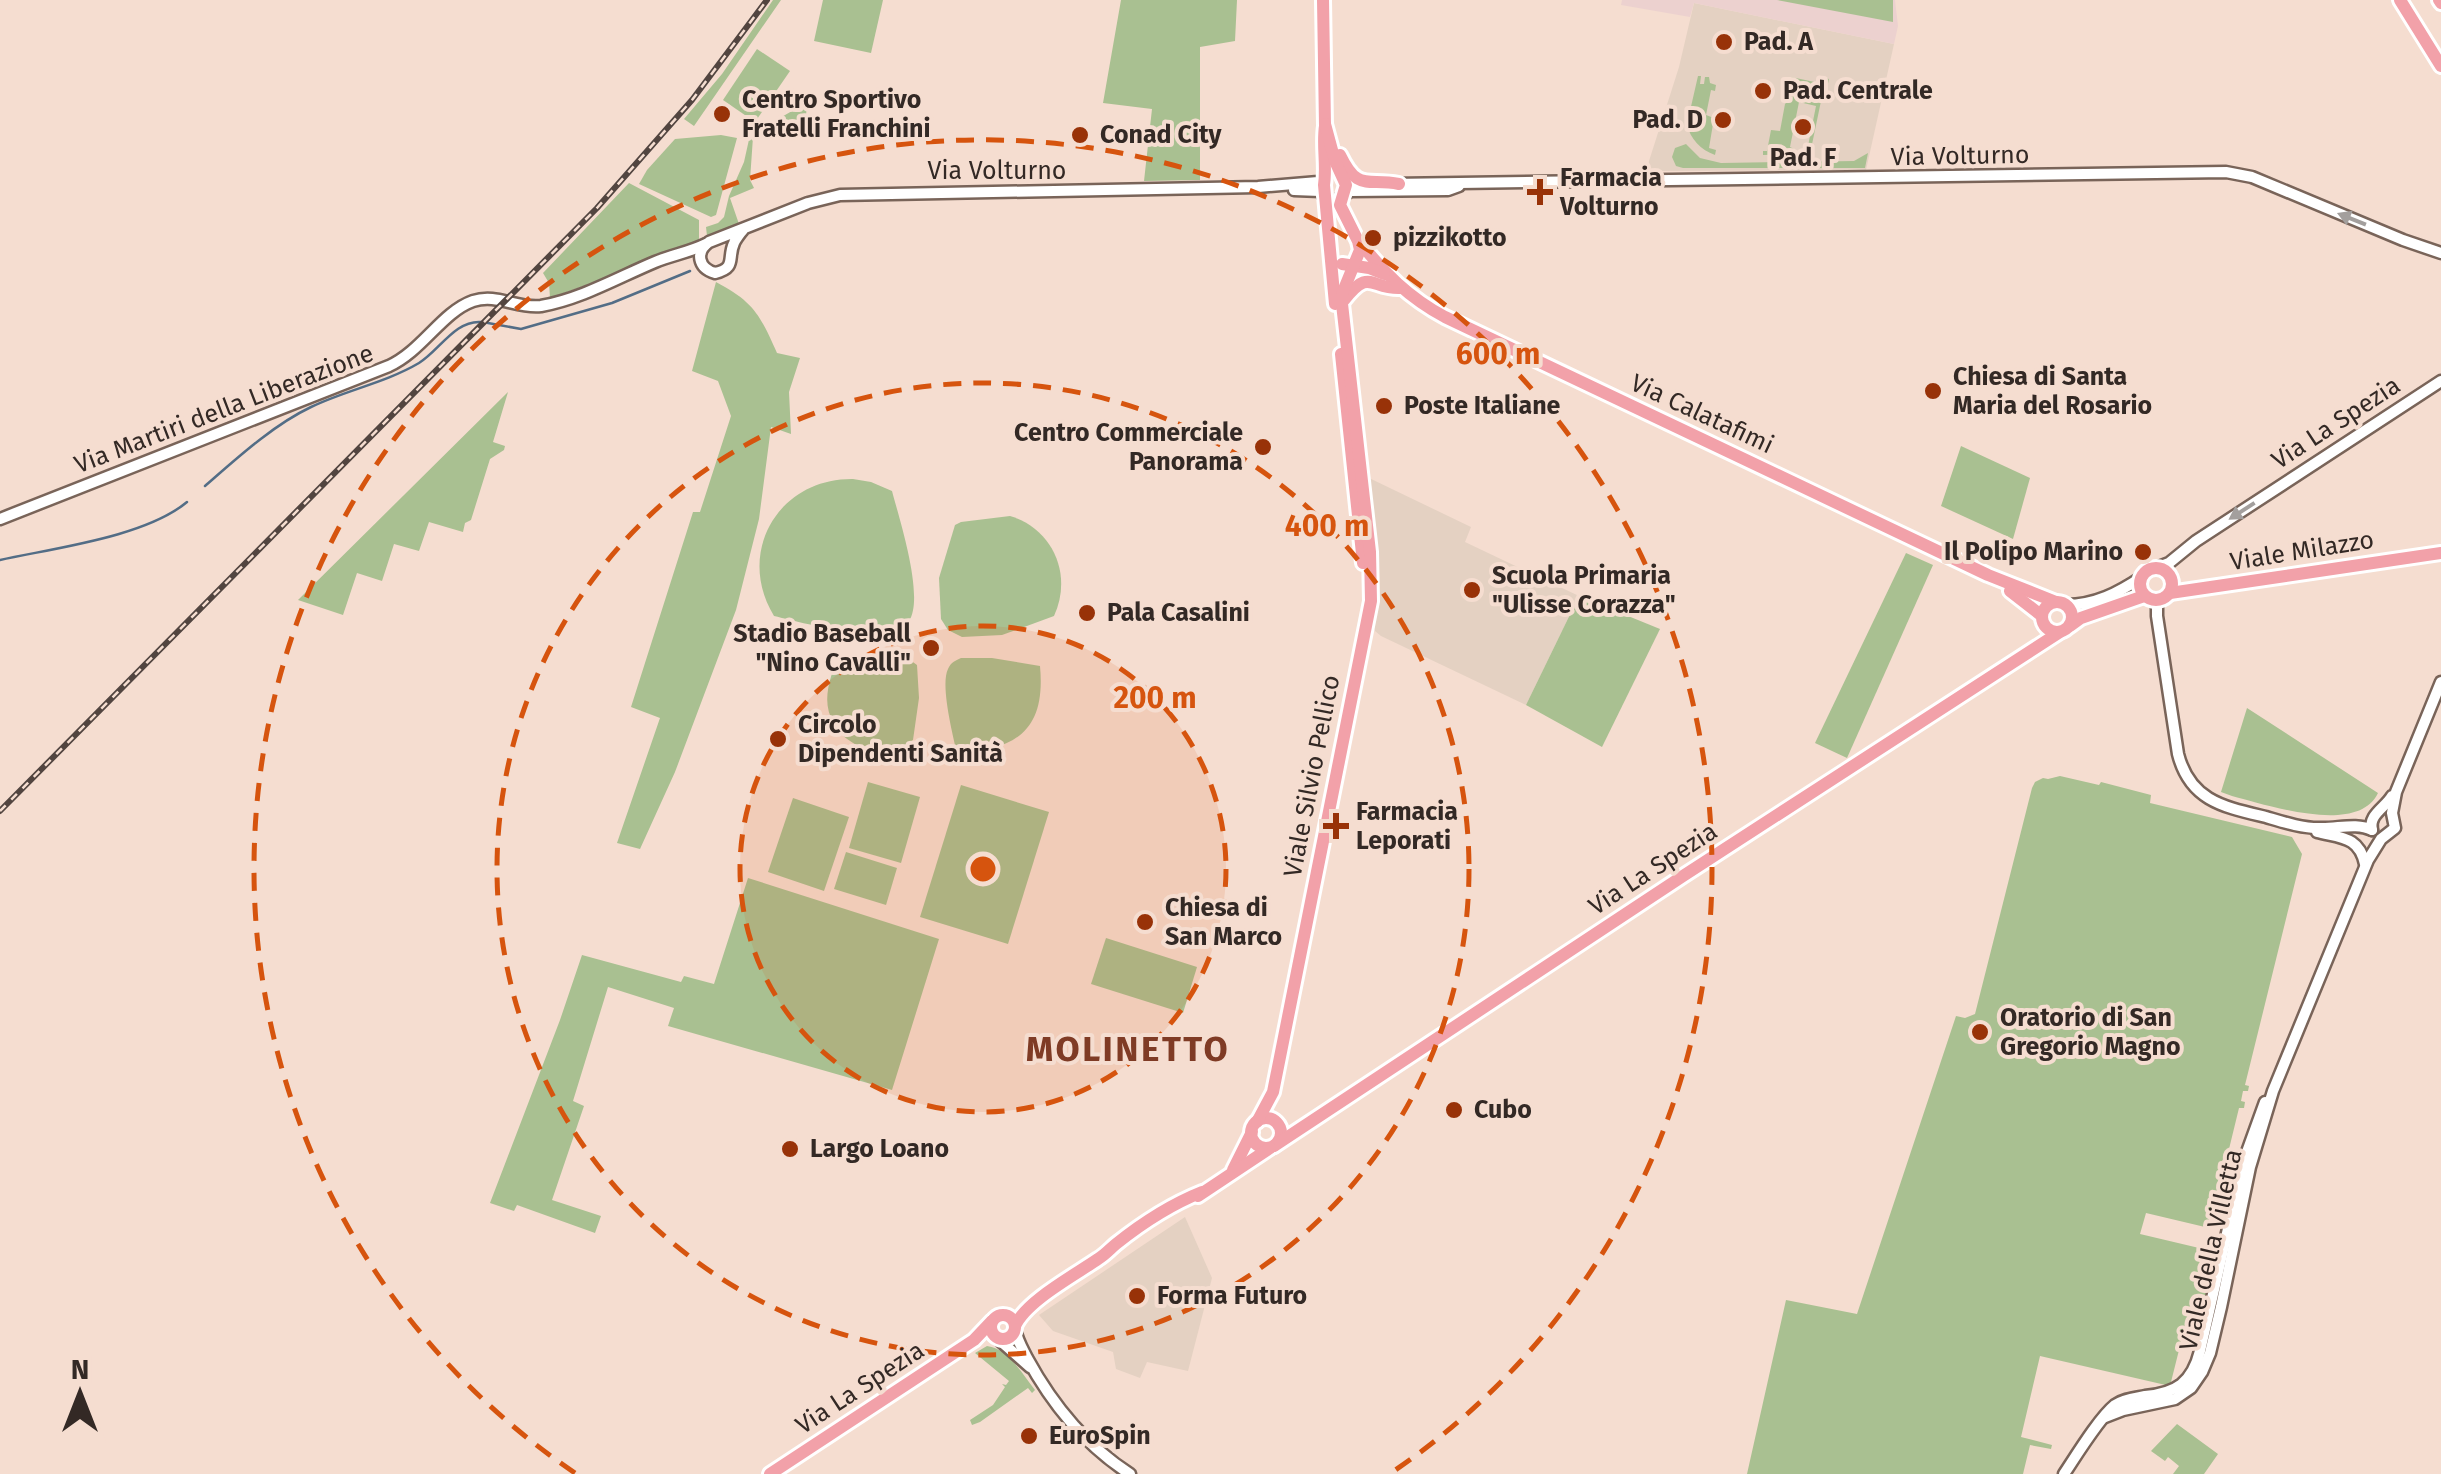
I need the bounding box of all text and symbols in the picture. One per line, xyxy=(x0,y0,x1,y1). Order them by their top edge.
place label: Pad. A xyxy=(1744,27,1814,57)
marker: Pad. A xyxy=(1713,31,1735,53)
place label: Pad. Centrale xyxy=(1783,76,1933,106)
marker: Pad. Centrale xyxy=(1752,80,1774,102)
place label: Centro Sportivo Fratelli Franchini xyxy=(742,85,930,144)
marker: Centro Sportivo Fratelli Franchini xyxy=(711,103,733,125)
place label: Pad. D xyxy=(1632,105,1703,135)
marker: Pad. D xyxy=(1712,109,1734,131)
marker: Pad. F xyxy=(1792,116,1814,138)
place label: Conad City xyxy=(1100,120,1222,150)
marker: Conad City xyxy=(1069,124,1091,146)
street label: Via Volturno xyxy=(1890,140,2030,172)
place label: Pad. F xyxy=(1770,143,1836,173)
street label: Via Volturno xyxy=(928,156,1066,186)
place label: Farmacia Volturno xyxy=(1559,163,1662,222)
marker: Farmacia Volturno xyxy=(1529,181,1551,203)
one-way arrow xyxy=(2337,211,2367,227)
place label: pizzikotto xyxy=(1393,223,1507,253)
marker: pizzikotto xyxy=(1362,227,1384,249)
text: 600 m xyxy=(1456,336,1540,372)
street label: Via Martiri della Liberazione xyxy=(70,338,378,480)
place label: Chiesa di Santa Maria del Rosario xyxy=(1953,362,2152,421)
street label: Via Calatafimi xyxy=(1626,368,1778,460)
street label: Via La Spezia xyxy=(2266,370,2406,476)
marker: Chiesa di Santa Maria del Rosario xyxy=(1922,380,1944,402)
place label: Poste Italiane xyxy=(1404,391,1561,421)
marker: Poste Italiane xyxy=(1373,395,1395,417)
place label: Centro Commerciale Panorama xyxy=(1014,418,1243,477)
marker: Centro Commerciale Panorama xyxy=(1252,436,1274,458)
one-way arrow xyxy=(2229,501,2256,519)
text: 400 m xyxy=(1285,508,1369,544)
street label: Viale Milazzo xyxy=(2228,525,2376,577)
place label: Il Polipo Marino xyxy=(1944,537,2123,567)
marker: Il Polipo Marino xyxy=(2132,541,2154,563)
place label: Scuola Primaria "Ulisse Corazza" xyxy=(1492,561,1676,620)
marker: Scuola Primaria "Ulisse Corazza" xyxy=(1461,579,1483,601)
place label: Pala Casalini xyxy=(1107,598,1250,628)
marker: Pala Casalini xyxy=(1076,602,1098,624)
place label: Stadio Baseball "Nino Cavalli" xyxy=(733,619,912,678)
marker: Stadio Baseball "Nino Cavalli" xyxy=(920,637,942,659)
street label: Viale Silvio Pellico xyxy=(1278,672,1346,880)
text: 200 m xyxy=(1113,680,1197,716)
place label: Circolo Dipendenti Sanità xyxy=(798,710,1003,769)
marker: Circolo Dipendenti Sanità xyxy=(767,728,789,750)
place label: Farmacia Leporati xyxy=(1356,797,1458,856)
marker: Farmacia Leporati xyxy=(1325,815,1347,837)
street label: Via La Spezia xyxy=(1583,816,1723,922)
centre of rings xyxy=(965,851,1001,887)
place label: Chiesa di San Marco xyxy=(1165,893,1282,952)
marker: Chiesa di San Marco xyxy=(1134,911,1156,933)
place label: Oratorio di San Gregorio Magno xyxy=(2000,1003,2181,1062)
marker: Oratorio di San Gregorio Magno xyxy=(1969,1021,1991,1043)
district label: MOLINETTO xyxy=(1026,1028,1230,1070)
place label: Cubo xyxy=(1474,1095,1532,1125)
marker: Cubo xyxy=(1443,1099,1465,1121)
place label: Largo Loano xyxy=(810,1134,949,1164)
marker: Largo Loano xyxy=(779,1138,801,1160)
street label: Viale della Villetta xyxy=(2173,1146,2249,1354)
place label: Forma Futuro xyxy=(1157,1281,1307,1311)
marker: Forma Futuro xyxy=(1126,1285,1148,1307)
street label: Via La Spezia xyxy=(790,1335,930,1441)
north arrow xyxy=(30,1344,130,1444)
text: N xyxy=(71,1353,89,1386)
place label: EuroSpin xyxy=(1049,1421,1151,1451)
marker: EuroSpin xyxy=(1018,1425,1040,1447)

